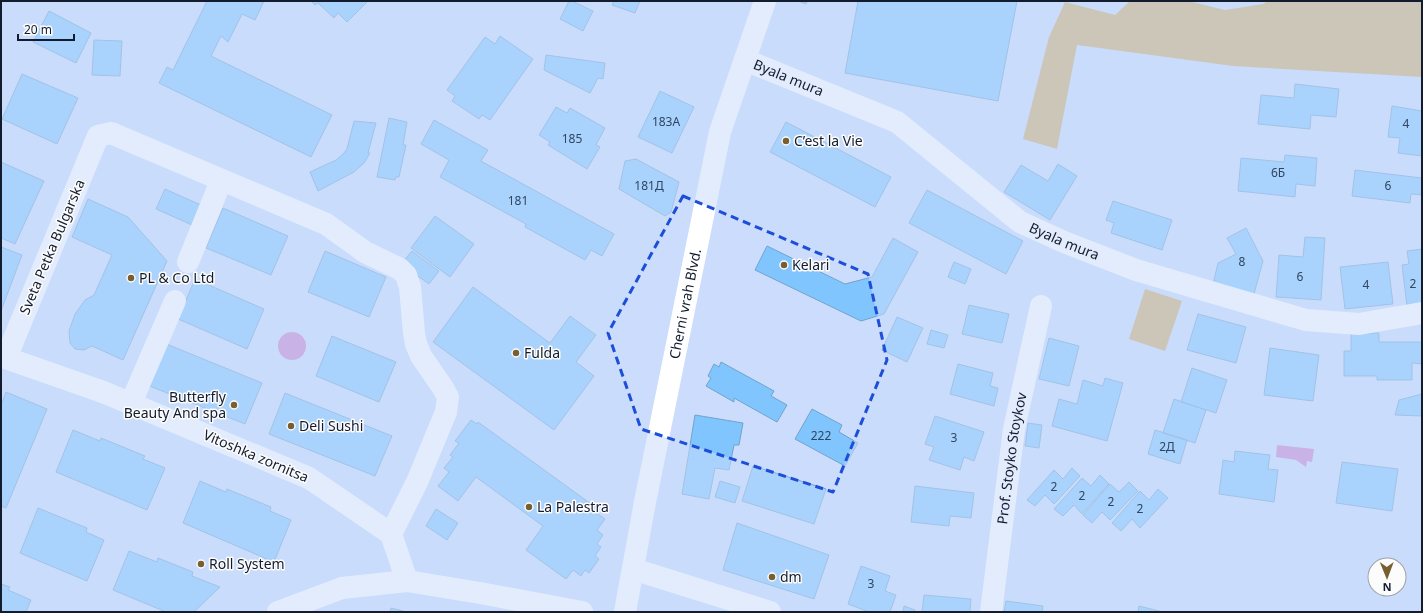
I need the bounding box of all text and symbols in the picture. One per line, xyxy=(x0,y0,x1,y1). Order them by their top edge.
scale bar xyxy=(18,16,74,42)
text: 20 m xyxy=(24,21,52,38)
street label: Byala mura xyxy=(751,54,827,100)
house number: 183А xyxy=(652,113,680,130)
house number: 4 xyxy=(1403,115,1410,132)
house number: 185 xyxy=(562,130,582,147)
place label: C’est la Vie xyxy=(794,131,863,150)
marker: C’est la Vie xyxy=(781,136,791,146)
house number: 6Б xyxy=(1271,164,1285,181)
street label: Sveta Petka Bulgarska xyxy=(14,176,89,317)
house number: 181Д xyxy=(634,177,664,194)
house number: 6 xyxy=(1385,177,1392,194)
house number: 181 xyxy=(508,192,528,209)
street label: Byala mura xyxy=(1026,218,1102,264)
street label: Cherni vrah Blvd. xyxy=(664,247,705,361)
house number: 8 xyxy=(1239,253,1246,270)
place label: Kelari xyxy=(792,255,829,274)
marker: Kelari xyxy=(779,260,789,270)
place label: PL & Co Ltd xyxy=(139,268,214,287)
house number: 6 xyxy=(1297,268,1304,285)
marker: PL & Co Ltd xyxy=(126,273,136,283)
house number: 2 xyxy=(1410,275,1417,292)
house number: 4 xyxy=(1363,276,1370,293)
place label: Fulda xyxy=(524,343,560,362)
marker: Fulda xyxy=(511,348,521,358)
place label: Butterfly Beauty And spa xyxy=(124,387,227,422)
street label: Prof. Stoyko Stoykov xyxy=(992,390,1031,525)
marker: Butterfly Beauty And spa xyxy=(229,400,239,410)
place label: Deli Sushi xyxy=(299,416,363,435)
marker: Deli Sushi xyxy=(286,421,296,431)
street label: Vitoshka zornitsa xyxy=(201,425,312,486)
house number: 222 xyxy=(811,427,831,444)
house number: 3 xyxy=(951,429,958,446)
house number: 2Д xyxy=(1159,438,1175,455)
house number: 2 xyxy=(1051,478,1058,495)
house number: 2 xyxy=(1079,487,1086,504)
house number: 2 xyxy=(1108,493,1115,510)
place label: La Palestra xyxy=(537,497,609,516)
house number: 2 xyxy=(1137,500,1144,517)
marker: La Palestra xyxy=(524,502,534,512)
place label: Roll System xyxy=(209,554,285,573)
north arrow xyxy=(1367,557,1407,597)
marker: Roll System xyxy=(196,559,206,569)
place label: dm xyxy=(780,567,802,586)
marker: dm xyxy=(767,572,777,582)
house number: 3 xyxy=(868,575,875,592)
text: N xyxy=(1383,580,1392,595)

